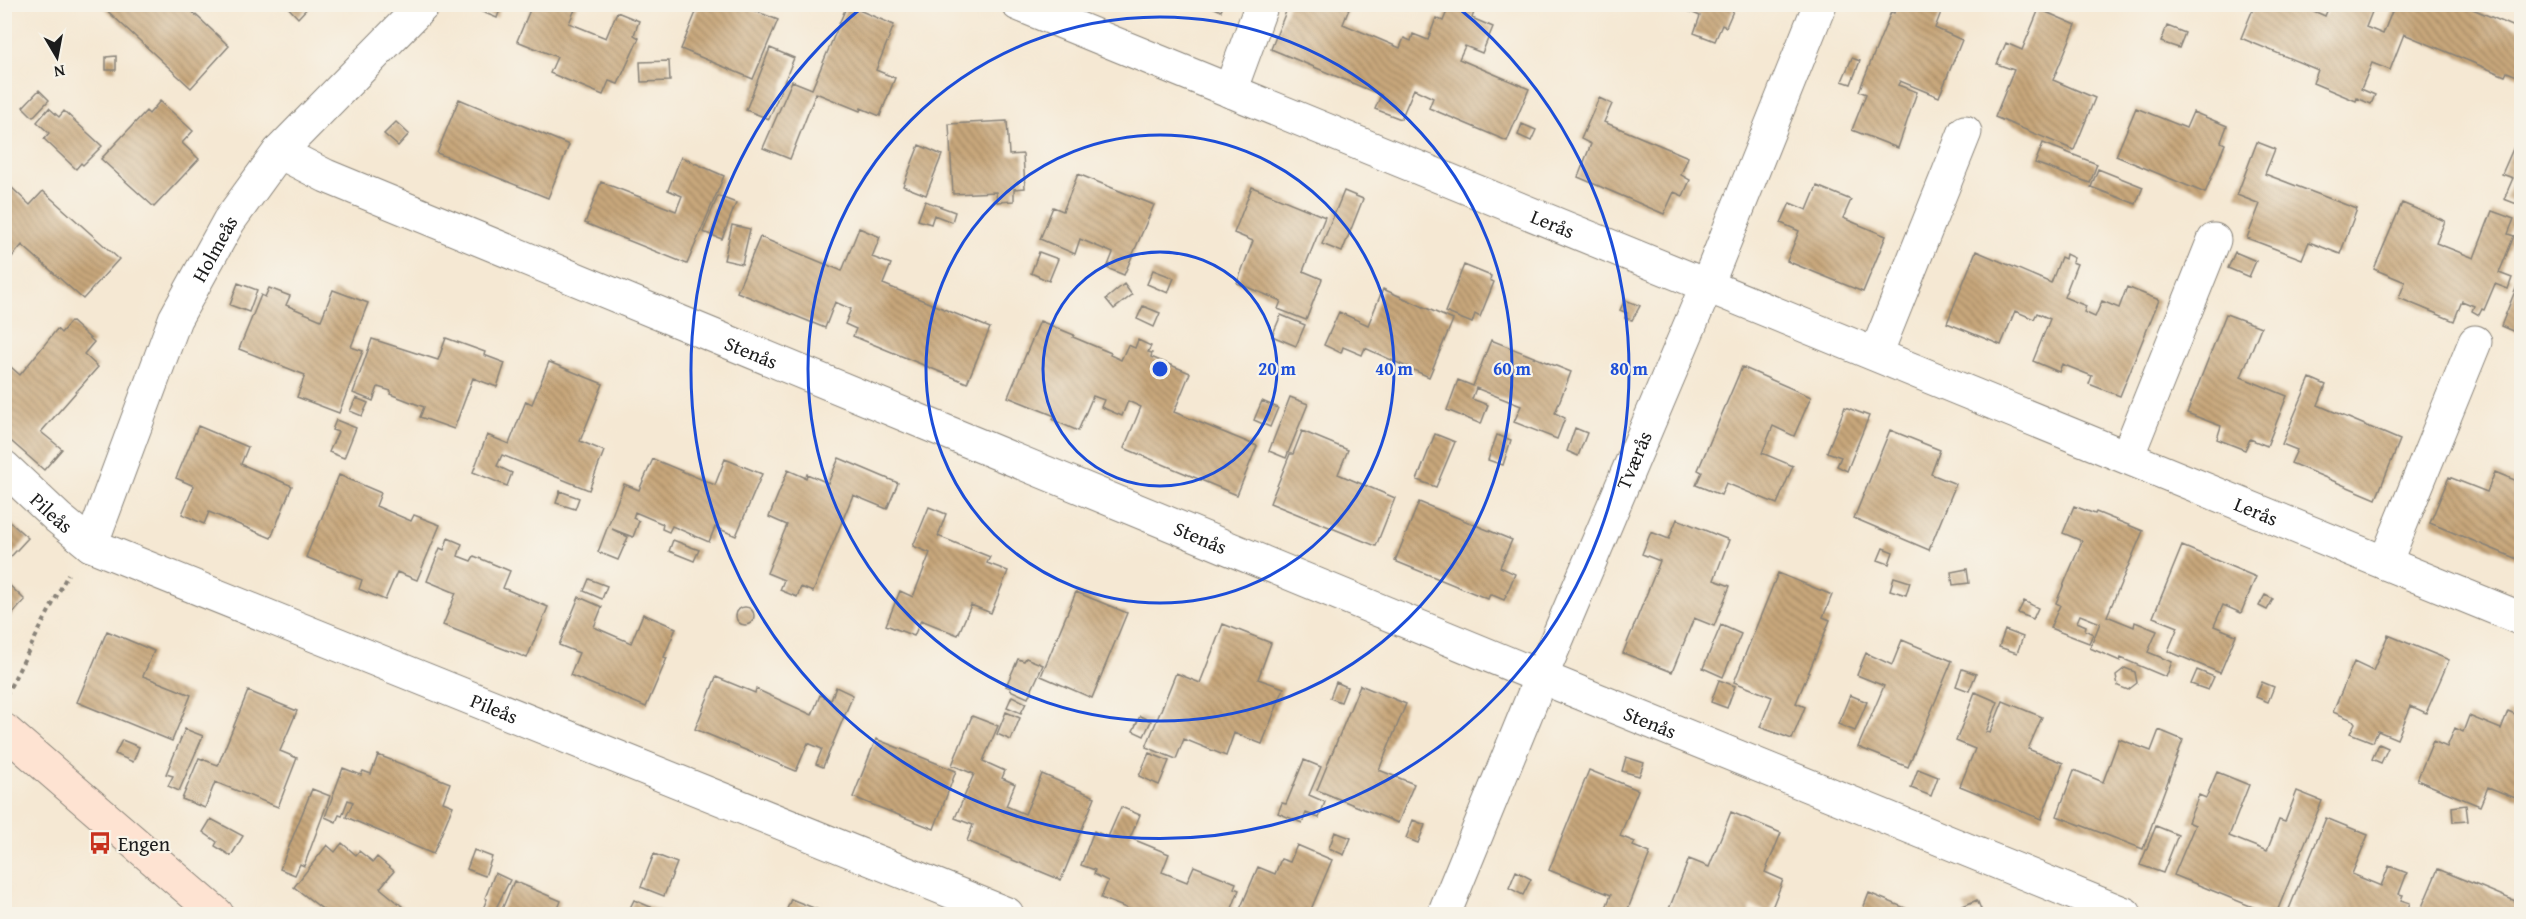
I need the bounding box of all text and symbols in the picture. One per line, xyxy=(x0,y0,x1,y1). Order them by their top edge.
north arrow xyxy=(27,27,87,87)
text: N xyxy=(52,59,67,85)
street label: Lerås xyxy=(1527,201,1579,245)
street label: Holmeås xyxy=(184,208,244,287)
street label: Stenås xyxy=(721,328,782,375)
text: 20 m xyxy=(1258,355,1297,382)
text: 40 m xyxy=(1375,355,1414,382)
text: 60 m xyxy=(1493,355,1532,382)
text: 80 m xyxy=(1610,355,1649,382)
centre of rings xyxy=(1150,359,1170,379)
street label: Tværås xyxy=(1608,426,1658,493)
street label: Pileås xyxy=(24,485,80,539)
street label: Lerås xyxy=(2230,489,2283,532)
street label: Stenås xyxy=(1170,513,1232,561)
street label: Pileås xyxy=(467,685,523,730)
street label: Stenås xyxy=(1619,698,1681,745)
place label: Engen xyxy=(118,829,170,858)
bus stop icon: Engen xyxy=(87,830,113,856)

